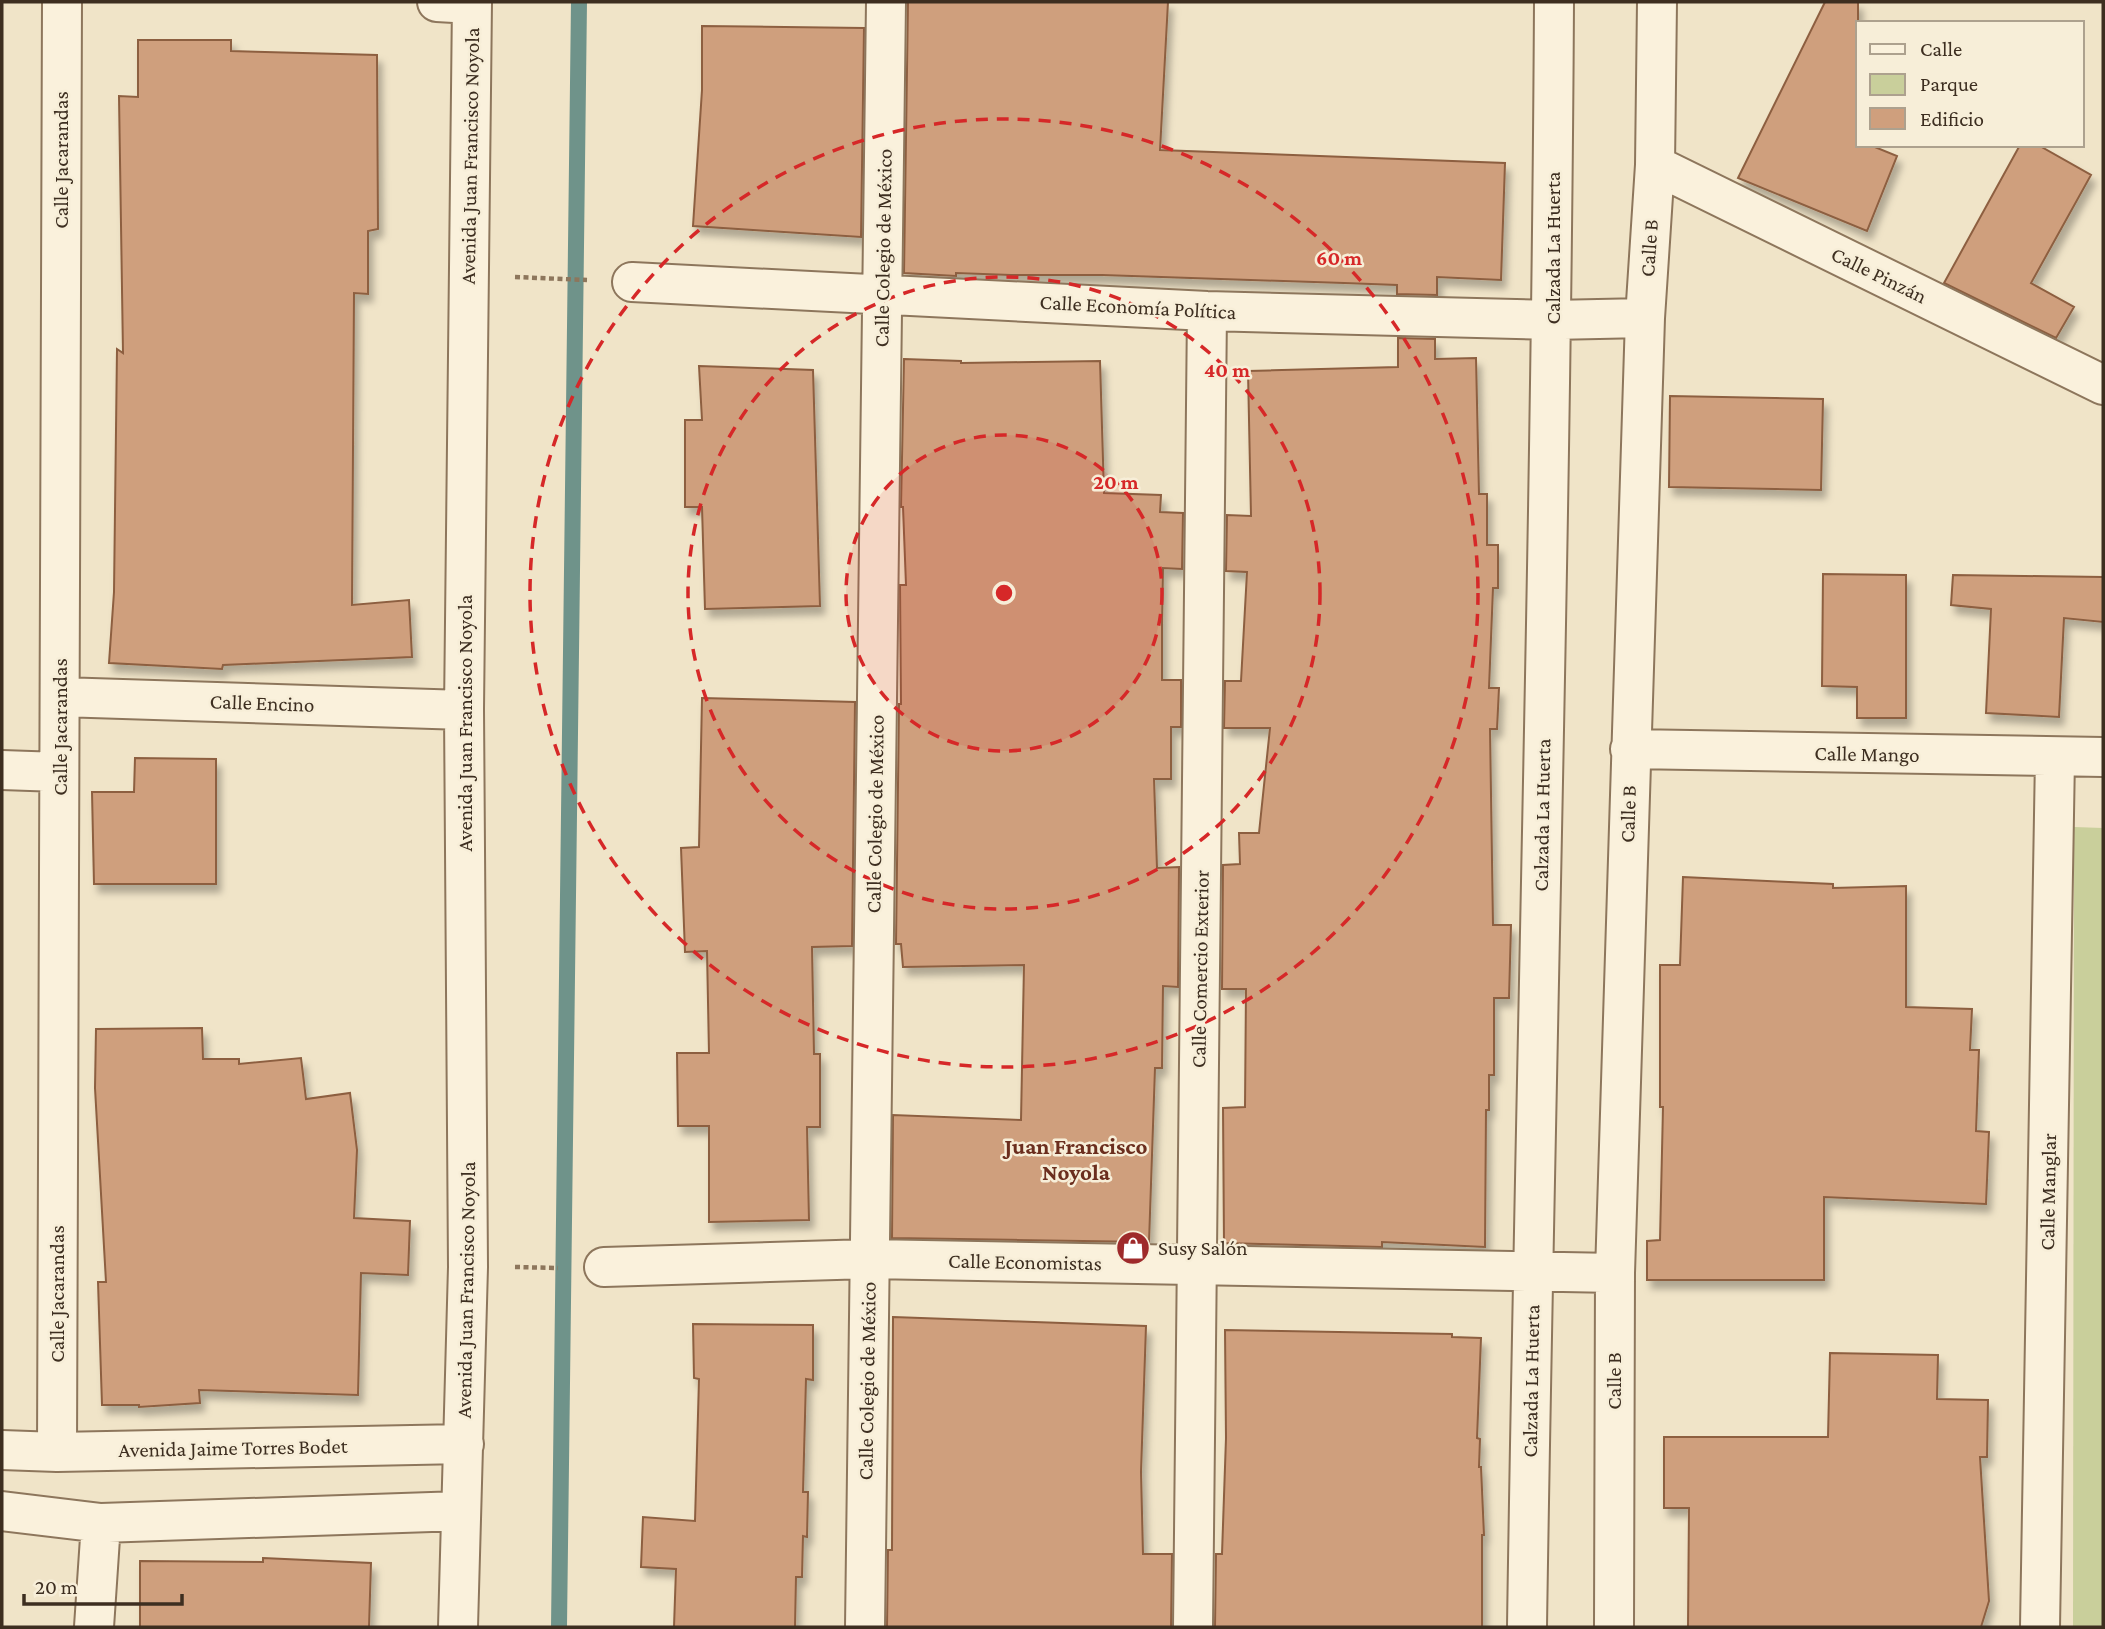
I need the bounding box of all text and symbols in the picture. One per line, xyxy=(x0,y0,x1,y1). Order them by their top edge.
legend xyxy=(1856,21,2084,147)
street label: Avenida Juan Francisco Noyola xyxy=(456,27,484,285)
text: Calle xyxy=(1920,37,1962,61)
text: Parque xyxy=(1920,72,1978,96)
street label: Calle Jacarandas xyxy=(49,91,73,229)
text: Edificio xyxy=(1920,107,1984,131)
street label: Calle Colegio de México xyxy=(869,148,897,348)
street label: Calzada La Huerta xyxy=(1541,171,1565,325)
street label: Calle B xyxy=(1635,218,1663,278)
street label: Calle Pinzán xyxy=(1827,242,1931,308)
text: 60 m xyxy=(1316,246,1362,270)
street label: Calle Economía Política xyxy=(1039,290,1237,324)
text: 40 m xyxy=(1204,358,1250,382)
text: 20 m xyxy=(1093,470,1139,494)
centre of rings xyxy=(992,581,1016,605)
street label: Avenida Juan Francisco Noyola xyxy=(453,594,477,852)
street label: Calle Jacarandas xyxy=(48,658,72,796)
street label: Calle Encino xyxy=(209,689,315,717)
street label: Calle Colegio de México xyxy=(861,714,889,914)
street label: Calzada La Huerta xyxy=(1529,738,1555,892)
street label: Calle Mango xyxy=(1814,741,1920,767)
street label: Calle B xyxy=(1615,785,1641,843)
street label: Calle Comercio Exterior xyxy=(1186,869,1214,1068)
district label: Juan Francisco Noyola xyxy=(1002,1133,1148,1185)
street label: Calle Manglar xyxy=(2035,1133,2061,1251)
street label: Avenida Juan Francisco Noyola xyxy=(452,1161,480,1419)
street label: Calle Jacarandas xyxy=(45,1225,69,1363)
shop icon: Susy Salón xyxy=(1114,1229,1152,1267)
place label: Susy Salón xyxy=(1158,1236,1247,1260)
street label: Calle Economistas xyxy=(948,1249,1102,1275)
street label: Calle Colegio de México xyxy=(853,1281,881,1481)
street label: Calzada La Huerta xyxy=(1518,1304,1544,1458)
street label: Calle B xyxy=(1602,1352,1626,1410)
street label: Avenida Jaime Torres Bodet xyxy=(118,1434,349,1462)
scale bar xyxy=(24,1562,182,1606)
text: 20 m xyxy=(35,1575,78,1599)

